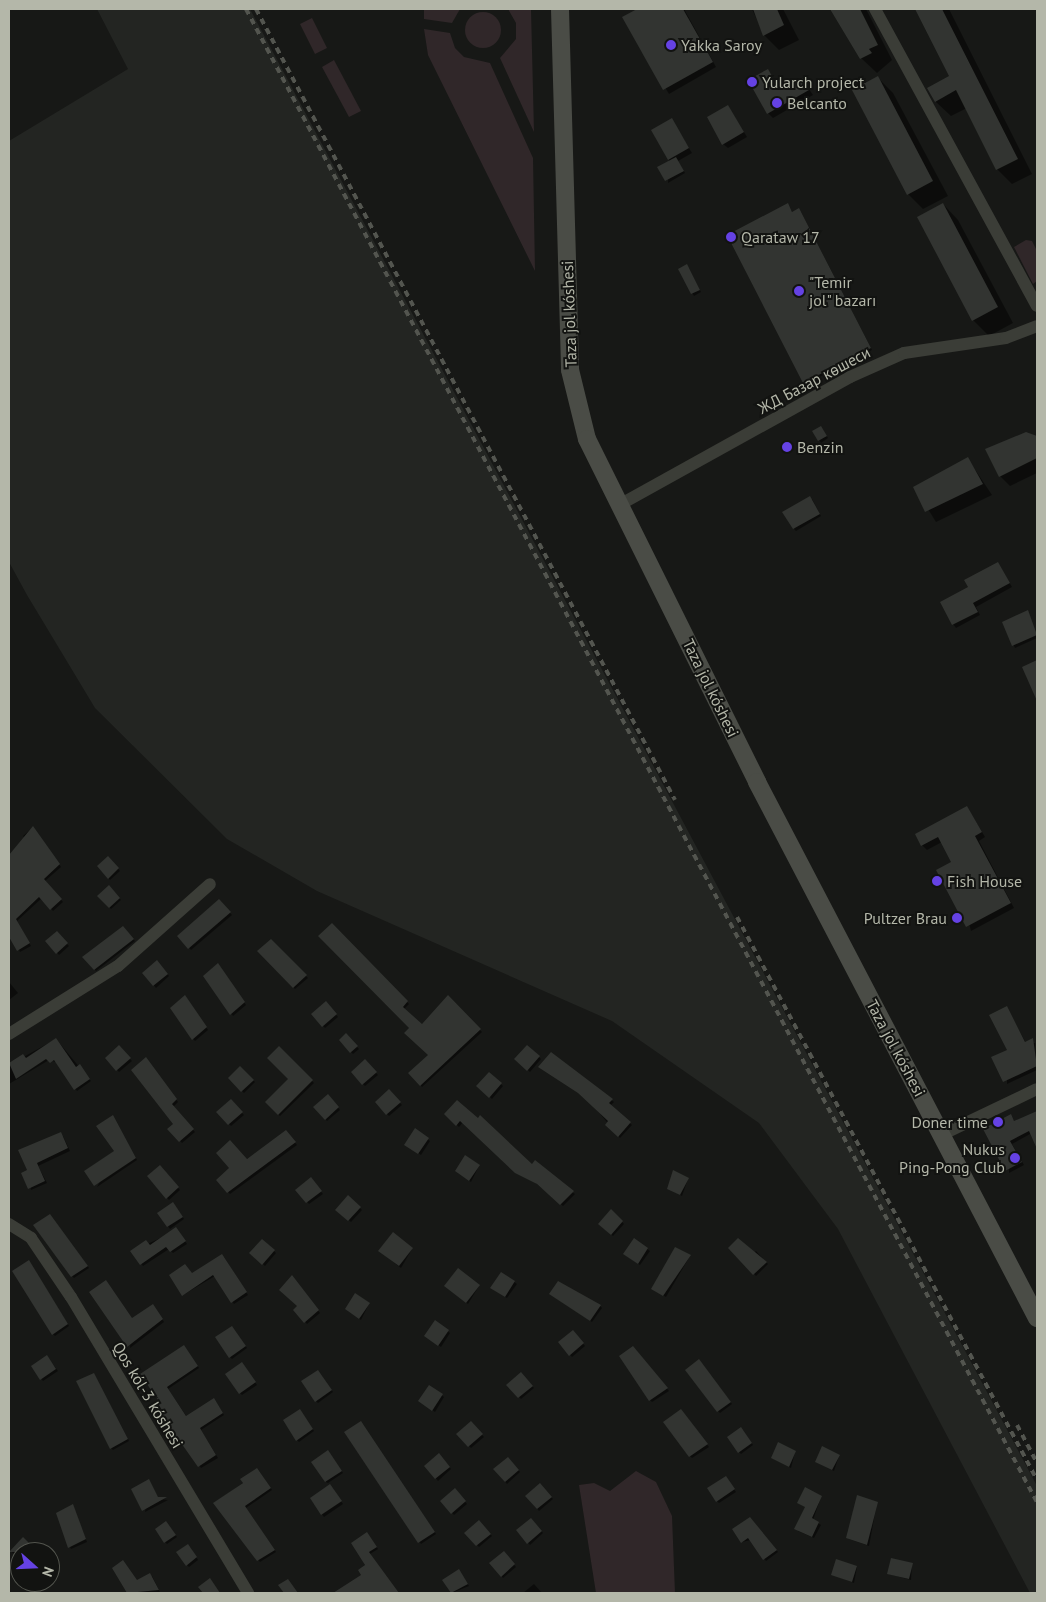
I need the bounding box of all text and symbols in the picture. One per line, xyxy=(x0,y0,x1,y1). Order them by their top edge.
place label: Yakka Saroy xyxy=(681,35,762,55)
marker: Yakka Saroy xyxy=(665,39,677,51)
place label: Yularch project xyxy=(762,72,864,92)
marker: Yularch project xyxy=(746,76,758,88)
place label: Belcanto xyxy=(787,93,847,113)
marker: Belcanto xyxy=(771,97,783,109)
place label: Qarataw 17 xyxy=(741,227,820,247)
marker: Qarataw 17 xyxy=(725,231,737,243)
street label: Taza jol kóshesi xyxy=(558,260,580,368)
place label: "Temir jol" bazarı xyxy=(809,272,878,310)
marker: "Temir jol" bazarı xyxy=(793,285,805,297)
street label: ЖД Базар көшеси xyxy=(754,342,874,418)
place label: Benzin xyxy=(797,437,843,457)
marker: Benzin xyxy=(781,441,793,453)
street label: Taza jol kóshesi xyxy=(679,636,743,740)
place label: Fish House xyxy=(947,871,1022,891)
marker: Fish House xyxy=(931,875,943,887)
place label: Pultzer Brau xyxy=(864,908,947,928)
marker: Pultzer Brau xyxy=(951,912,963,924)
street label: Taza jol kóshesi xyxy=(862,996,930,1100)
place label: Doner time xyxy=(912,1112,988,1132)
marker: Doner time xyxy=(992,1116,1004,1128)
place label: Nukus Ping-Pong Club xyxy=(899,1139,1005,1177)
marker: Nukus Ping-Pong Club xyxy=(1009,1152,1021,1164)
street label: Qos kól-3 kóshesi xyxy=(109,1338,187,1452)
north arrow xyxy=(10,1542,60,1592)
text: N xyxy=(38,1564,58,1579)

